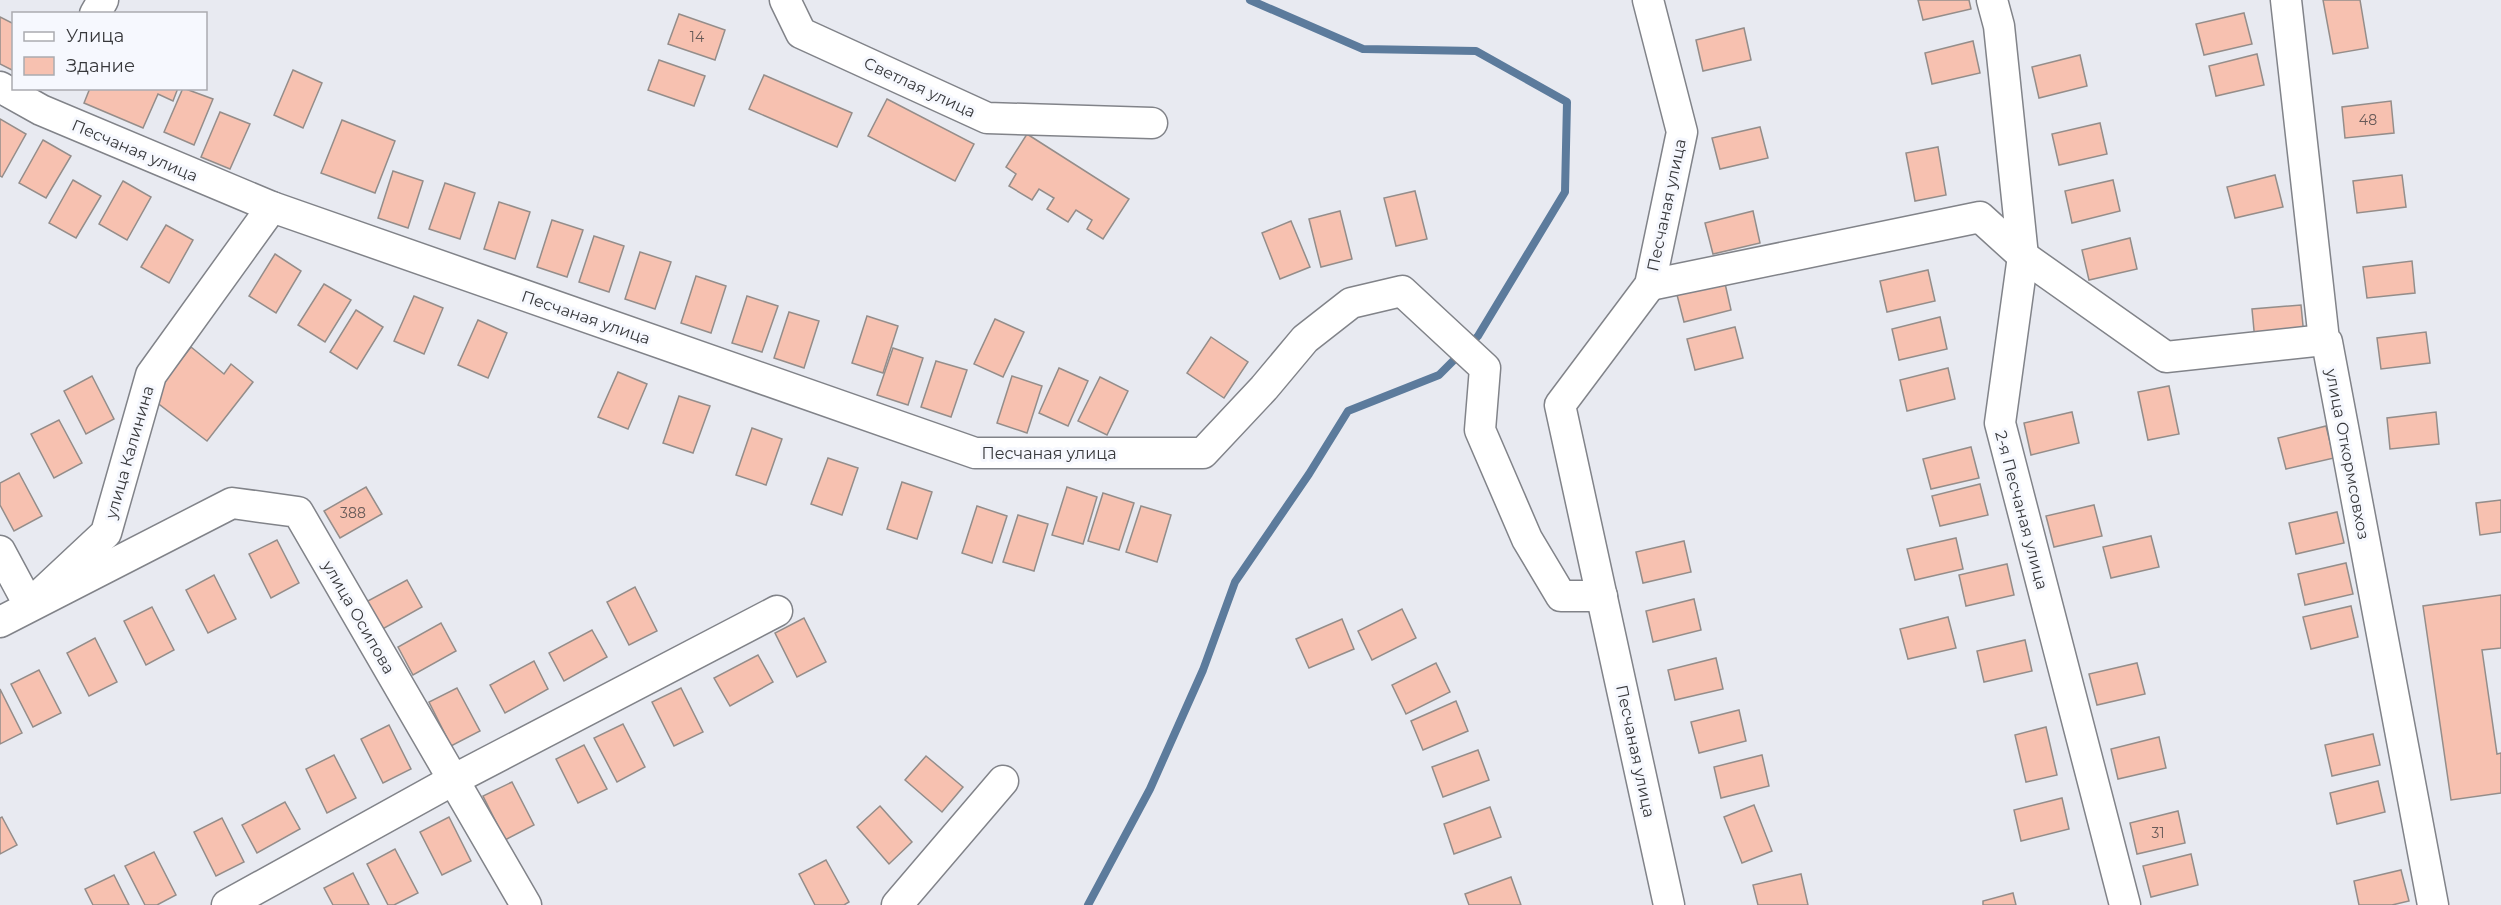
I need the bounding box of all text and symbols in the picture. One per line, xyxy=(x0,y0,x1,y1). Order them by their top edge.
legend xyxy=(12,12,207,90)
text: Улица xyxy=(66,25,124,47)
house number: 14 xyxy=(690,28,705,46)
street label: Светлая улица xyxy=(861,53,979,122)
text: Здание xyxy=(66,55,135,77)
house number: 48 xyxy=(2359,111,2377,129)
street label: Песчаная улица xyxy=(69,115,201,186)
street label: Песчаная улица xyxy=(1643,137,1690,273)
street label: Песчаная улица xyxy=(519,287,653,348)
street label: улица Откормсовхоз xyxy=(2321,366,2373,541)
street label: улица Калинина xyxy=(101,383,158,522)
street label: 2-я Песчаная улица xyxy=(1991,429,2052,592)
street label: Песчаная улица xyxy=(982,444,1116,463)
house number: 388 xyxy=(340,504,366,522)
street label: улица Осипова xyxy=(318,556,399,677)
street label: Песчаная улица xyxy=(1612,683,1659,819)
house number: 31 xyxy=(2152,824,2164,842)

